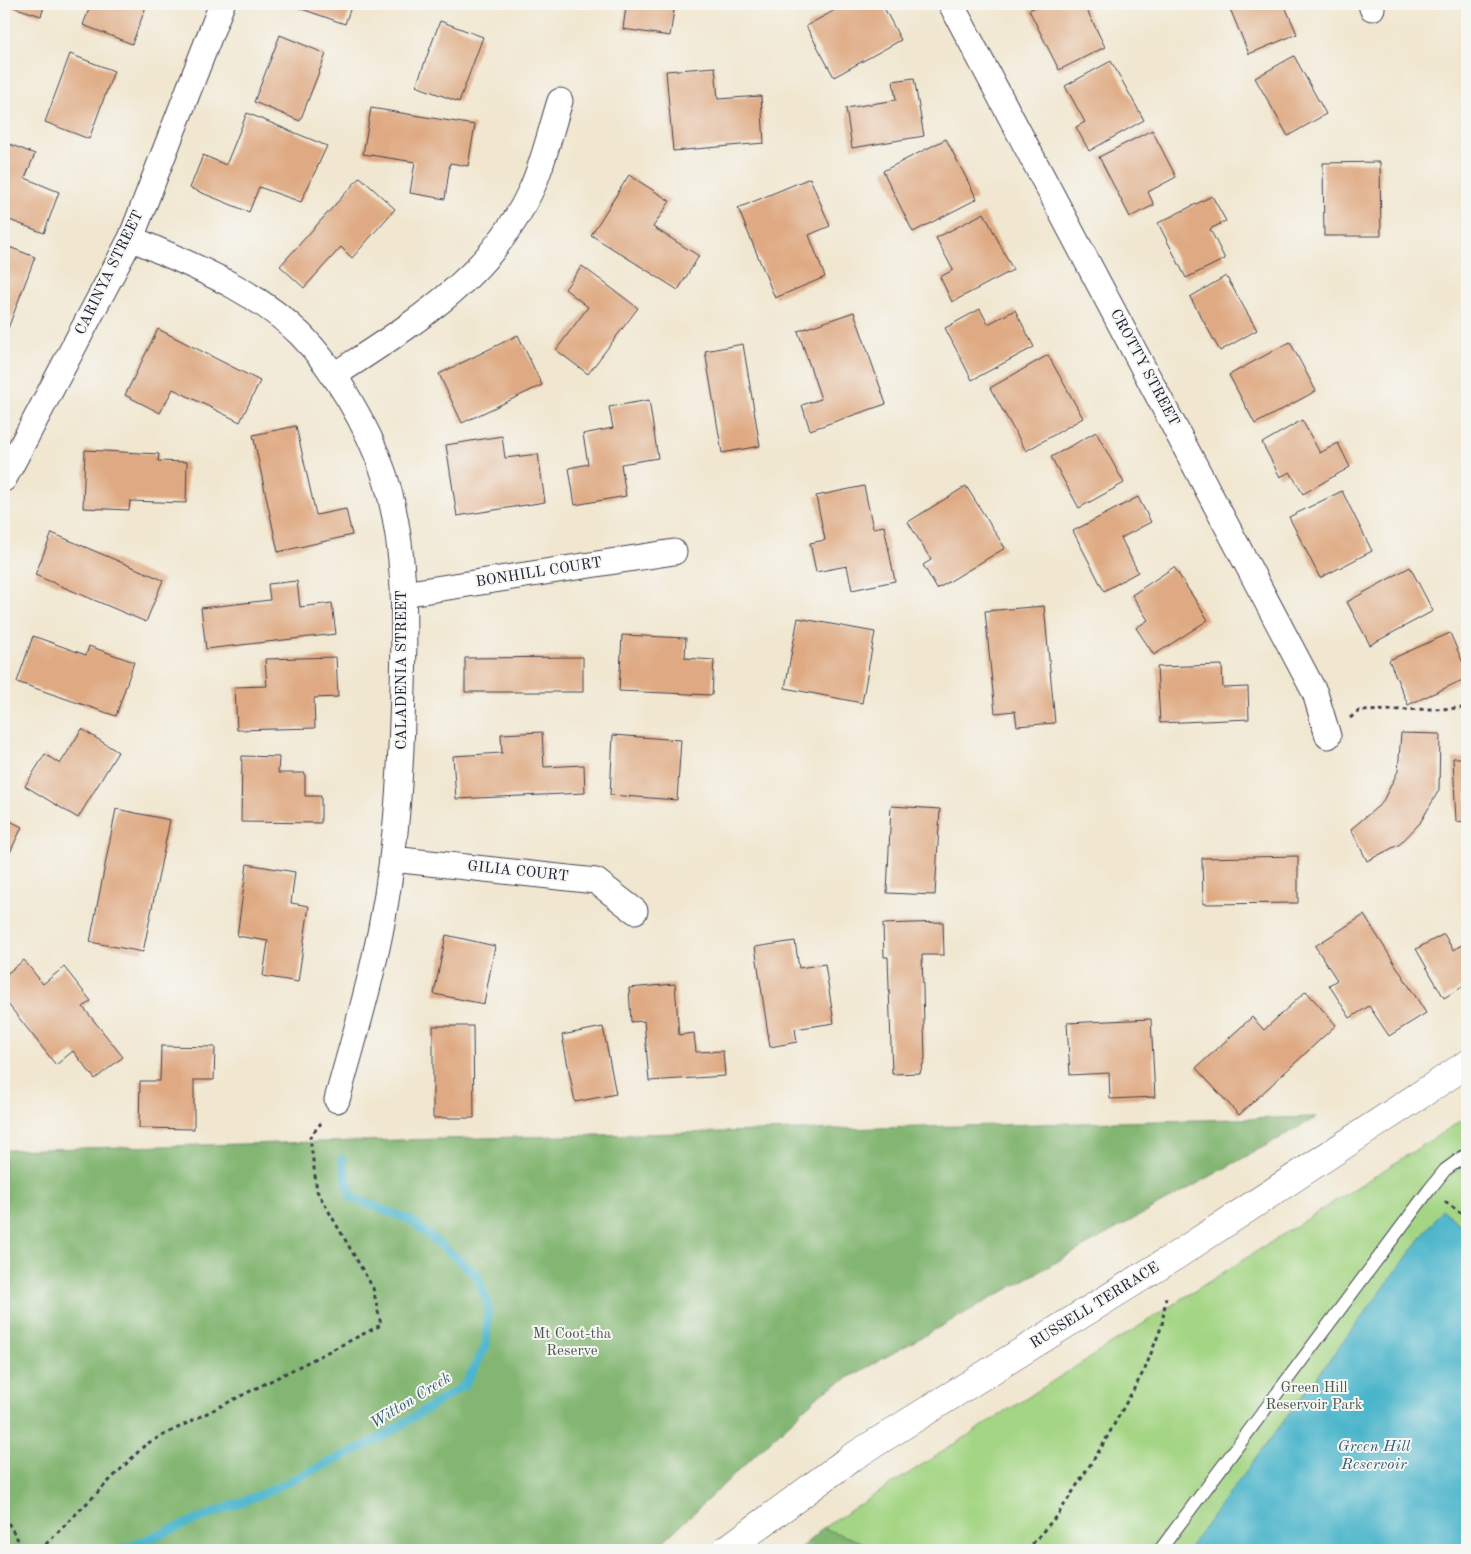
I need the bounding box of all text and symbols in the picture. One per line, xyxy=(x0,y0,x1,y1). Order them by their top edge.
street label: CARINYA STREET xyxy=(73,209,147,337)
street label: CROTTY STREET xyxy=(1107,307,1181,429)
street label: BONHILL COURT xyxy=(475,556,603,590)
street label: CALADENIA STREET xyxy=(395,590,410,750)
street label: GILIA COURT xyxy=(467,859,569,885)
street label: RUSSELL TERRACE xyxy=(1028,1260,1162,1352)
park label: Mt Coot-tha Reserve xyxy=(533,1327,612,1359)
water label: Witton Creek xyxy=(368,1370,454,1432)
park label: Green Hill Reservoir Park xyxy=(1265,1381,1363,1413)
water label: Green Hill Reservoir xyxy=(1338,1439,1411,1473)

